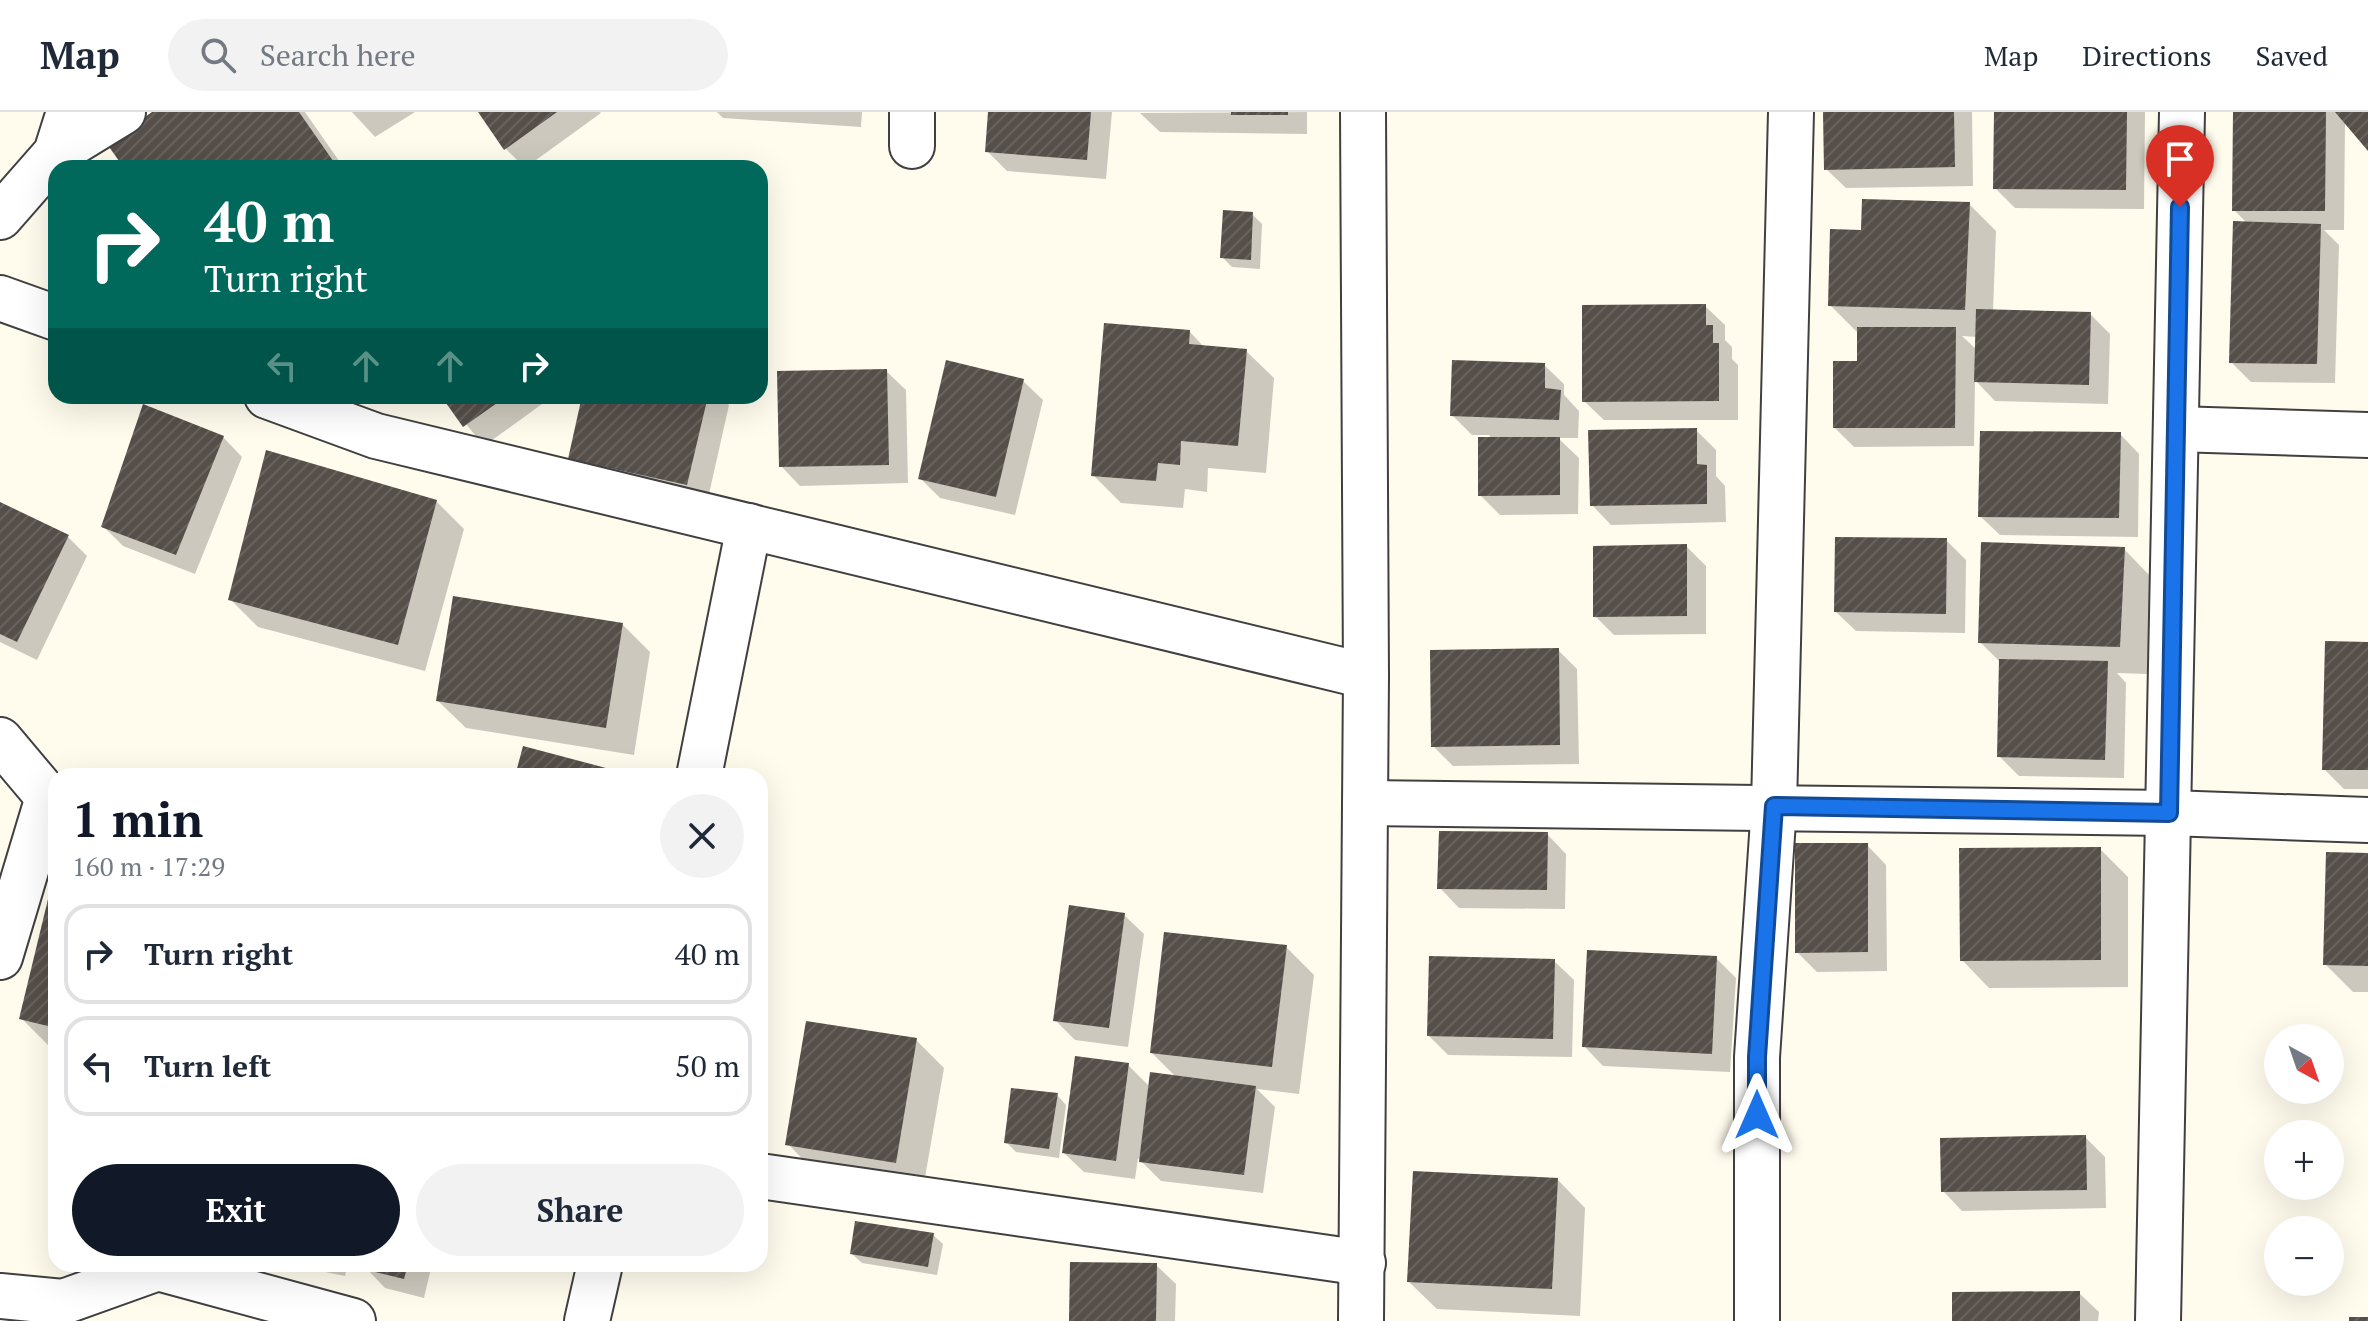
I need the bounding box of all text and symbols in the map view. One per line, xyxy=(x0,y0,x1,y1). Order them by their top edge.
search box xyxy=(168,19,728,91)
text: Map xyxy=(40,30,120,80)
icon: search xyxy=(196,33,240,77)
text: Search here xyxy=(260,35,416,75)
text: Map xyxy=(1984,37,2038,74)
text: Directions xyxy=(2082,37,2212,74)
text: Saved xyxy=(2256,37,2328,74)
pin xyxy=(2146,125,2214,207)
icon: arrive xyxy=(2158,137,2202,181)
text: 40 m xyxy=(204,184,334,258)
icon: right xyxy=(72,192,176,296)
text: Turn right xyxy=(204,255,368,302)
icon: left xyxy=(260,344,304,388)
icon: ahead xyxy=(344,344,388,388)
icon: ahead xyxy=(428,344,472,388)
icon: right xyxy=(512,344,556,388)
text: 1 min xyxy=(72,787,203,851)
button: close xyxy=(660,794,744,878)
text: 160 m · 17:29 xyxy=(72,849,225,883)
icon: right xyxy=(76,932,120,976)
text: Turn right xyxy=(144,934,293,974)
text: 40 m xyxy=(675,934,740,974)
north arrow xyxy=(2264,1024,2344,1104)
map controls xyxy=(2264,1024,2344,1296)
icon: left xyxy=(76,1044,120,1088)
text: Turn left xyxy=(144,1046,271,1086)
text: 50 m xyxy=(675,1046,740,1086)
position arrow xyxy=(1715,1073,1799,1157)
button: + xyxy=(2264,1120,2344,1200)
button: Exit xyxy=(72,1164,400,1256)
button: Share xyxy=(416,1164,744,1256)
button: − xyxy=(2264,1216,2344,1296)

